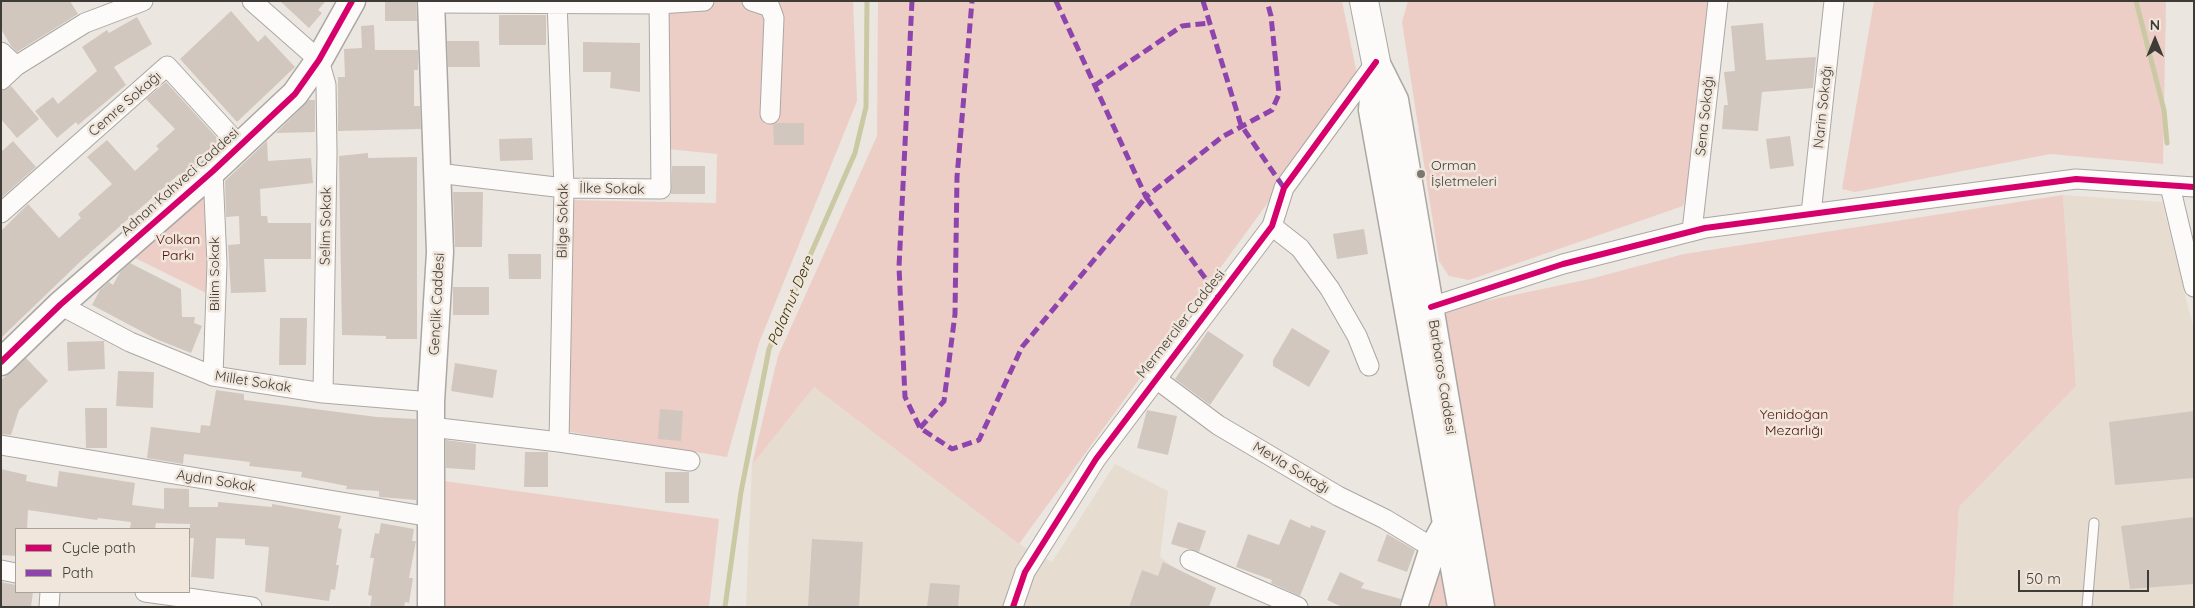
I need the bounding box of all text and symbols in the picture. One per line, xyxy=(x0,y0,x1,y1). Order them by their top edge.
north arrow xyxy=(2130,15,2180,65)
text: N xyxy=(2150,16,2160,34)
street label: Narin Sokağı xyxy=(1810,65,1836,149)
street label: Cemre Sokağı xyxy=(85,68,165,140)
street label: Sena Sokağı xyxy=(1692,75,1718,157)
street label: Adnan Kahveci Caddesi xyxy=(117,124,243,240)
place label: Orman İşletmeleri xyxy=(1431,158,1497,190)
marker: Orman İşletmeleri xyxy=(1415,168,1427,180)
street label: İlke Sokak xyxy=(579,180,645,198)
street label: Bilge Sokak xyxy=(554,183,572,259)
street label: Selim Sokak xyxy=(317,187,335,265)
park label: Volkan Parkı xyxy=(156,232,200,264)
street label: Bilim Sokak xyxy=(207,237,223,311)
street label: Gençlik Caddesi xyxy=(426,252,448,356)
water label: Palamut Dere xyxy=(764,254,818,348)
street label: Mermerciler Caddesi xyxy=(1133,266,1229,382)
street label: Barbaros Caddesi xyxy=(1425,318,1459,436)
street label: Millet Sokak xyxy=(214,368,292,396)
park label: Yenidoğan Mezarlığı xyxy=(1760,407,1828,440)
street label: Mevla Sokağı xyxy=(1250,439,1332,497)
street label: Aydın Sokak xyxy=(175,466,257,496)
legend xyxy=(15,528,190,593)
text: Cycle path xyxy=(62,538,136,557)
scale bar xyxy=(2020,560,2151,592)
text: Path xyxy=(62,563,94,582)
text: 50 m xyxy=(2026,569,2061,588)

